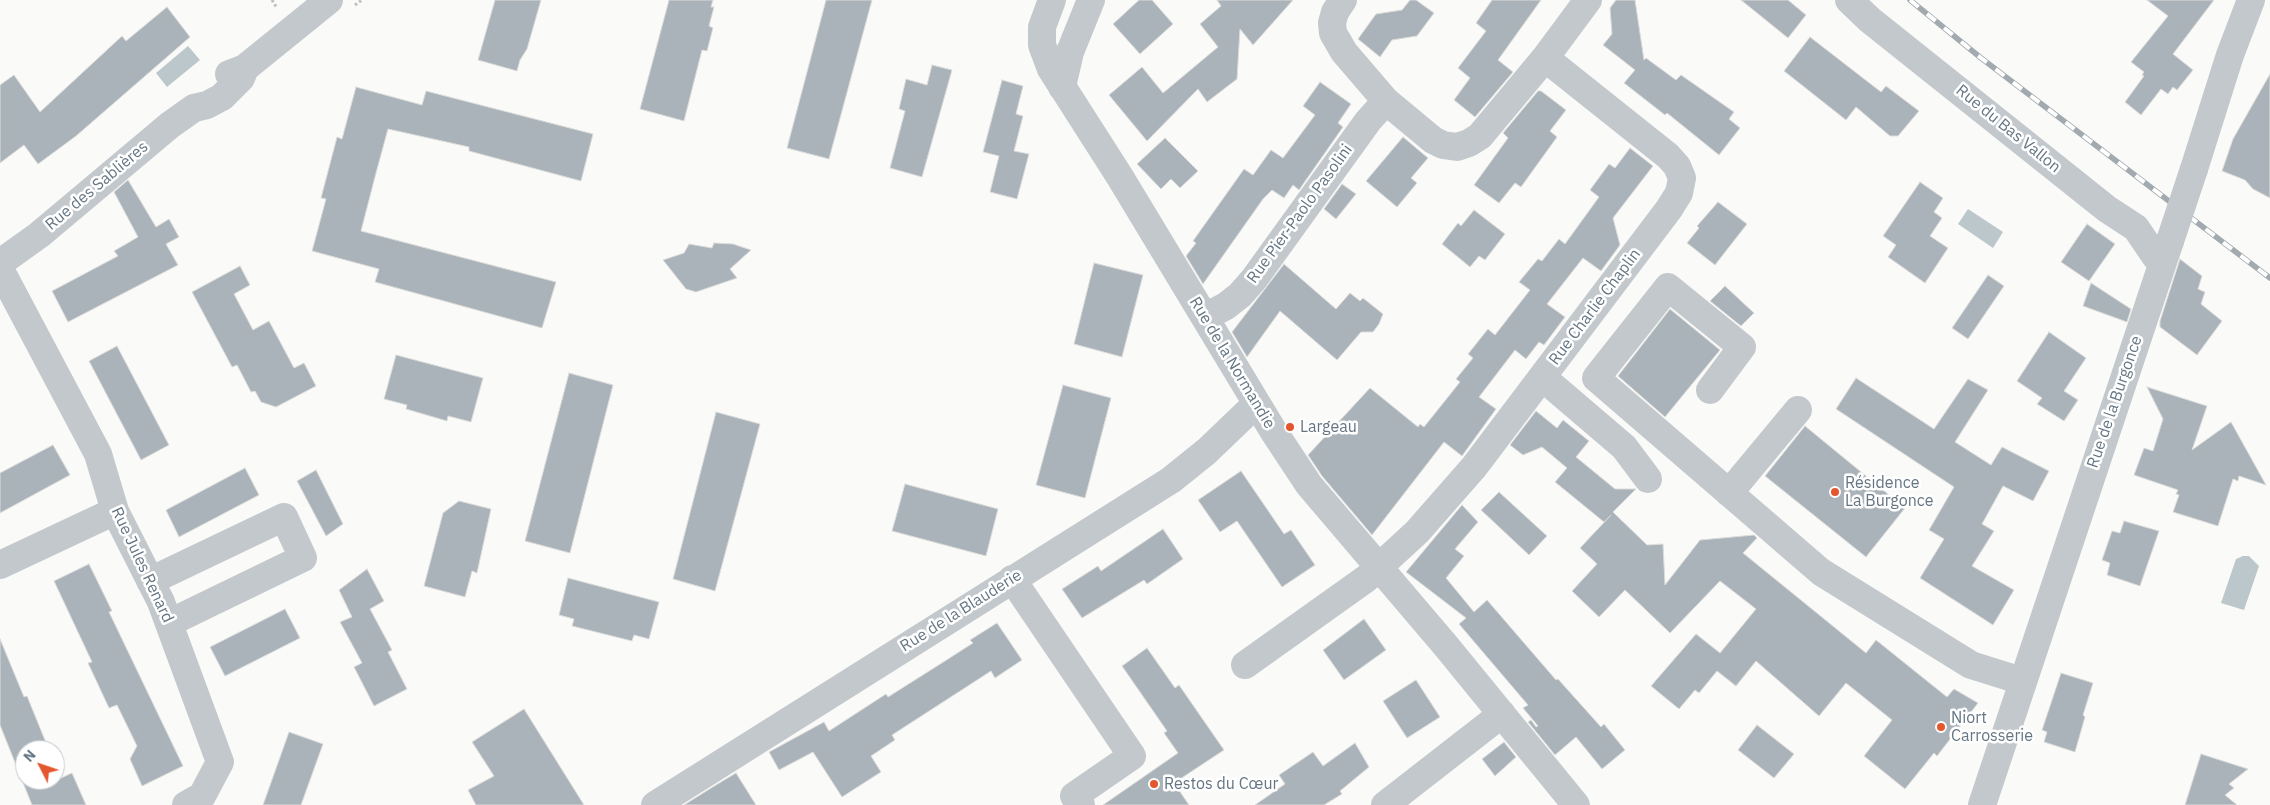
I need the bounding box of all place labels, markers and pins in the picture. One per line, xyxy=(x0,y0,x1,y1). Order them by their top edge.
place label: Largeau xyxy=(1300,417,1357,437)
marker: Largeau xyxy=(1284,421,1296,433)
place label: Résidence La Burgonce xyxy=(1845,473,1933,511)
marker: Résidence La Burgonce xyxy=(1829,486,1841,498)
place label: Niort Carrosserie xyxy=(1951,708,2033,746)
marker: Niort Carrosserie xyxy=(1935,721,1947,733)
place label: Restos du Cœur xyxy=(1164,774,1278,794)
marker: Restos du Cœur xyxy=(1148,778,1160,790)

